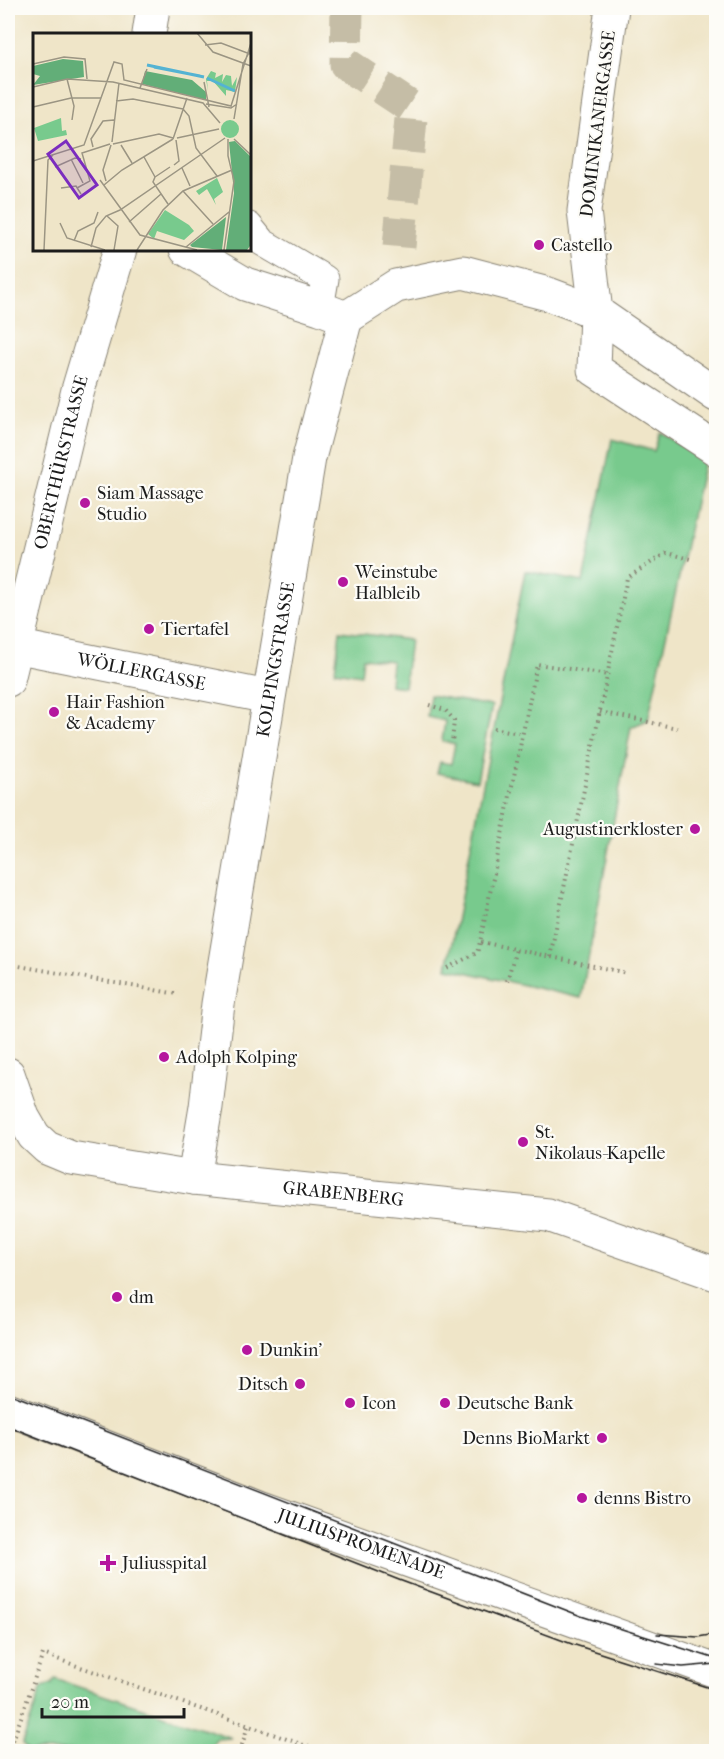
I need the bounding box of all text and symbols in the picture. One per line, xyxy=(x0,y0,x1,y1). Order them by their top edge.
street label: DOMINIKANERGASSE xyxy=(576,29,620,219)
inset map xyxy=(33,33,250,250)
place label: Castello xyxy=(551,235,612,256)
marker: Castello xyxy=(532,238,546,252)
street label: OBERTHÜRSTRASSE xyxy=(29,373,92,551)
place label: Siam Massage Studio xyxy=(97,483,204,525)
marker: Siam Massage Studio xyxy=(78,496,92,510)
place label: Weinstube Halbleib xyxy=(354,562,438,604)
marker: Weinstube Halbleib xyxy=(336,575,350,589)
street label: KOLPINGSTRASSE xyxy=(252,580,299,739)
place label: Tiertafel xyxy=(161,619,229,640)
marker: Tiertafel xyxy=(142,622,156,636)
street label: WÖLLERGASSE xyxy=(74,648,207,695)
place label: Hair Fashion & Academy xyxy=(66,692,165,734)
marker: Hair Fashion & Academy xyxy=(47,705,61,719)
place label: Augustinerkloster xyxy=(542,819,683,840)
marker: Augustinerkloster xyxy=(688,822,702,836)
place label: Adolph Kolping xyxy=(175,1047,297,1068)
marker: Adolph Kolping xyxy=(157,1050,171,1064)
place label: St. Nikolaus-Kapelle xyxy=(535,1122,666,1164)
marker: St. Nikolaus-Kapelle xyxy=(516,1135,530,1149)
street label: GRABENBERG xyxy=(282,1177,405,1210)
place label: dm xyxy=(129,1287,154,1308)
marker: dm xyxy=(110,1290,124,1304)
place label: Dunkin' xyxy=(259,1340,322,1361)
marker: Dunkin' xyxy=(240,1343,254,1357)
place label: Ditsch xyxy=(238,1374,288,1395)
marker: Ditsch xyxy=(293,1377,307,1391)
place label: Icon xyxy=(362,1393,397,1414)
place label: Deutsche Bank xyxy=(457,1393,574,1414)
marker: Icon xyxy=(343,1396,357,1410)
marker: Deutsche Bank xyxy=(438,1396,452,1410)
place label: Denns BioMarkt xyxy=(462,1428,591,1449)
marker: Denns BioMarkt xyxy=(595,1431,609,1445)
place label: denns Bistro xyxy=(594,1488,691,1509)
marker: denns Bistro xyxy=(575,1491,589,1505)
street label: JULIUSPROMENADE xyxy=(273,1503,448,1583)
place label: Juliusspital xyxy=(120,1553,207,1574)
marker: Juliusspital xyxy=(99,1554,117,1572)
scale bar xyxy=(42,1681,184,1719)
text: 20 m xyxy=(51,1692,89,1713)

